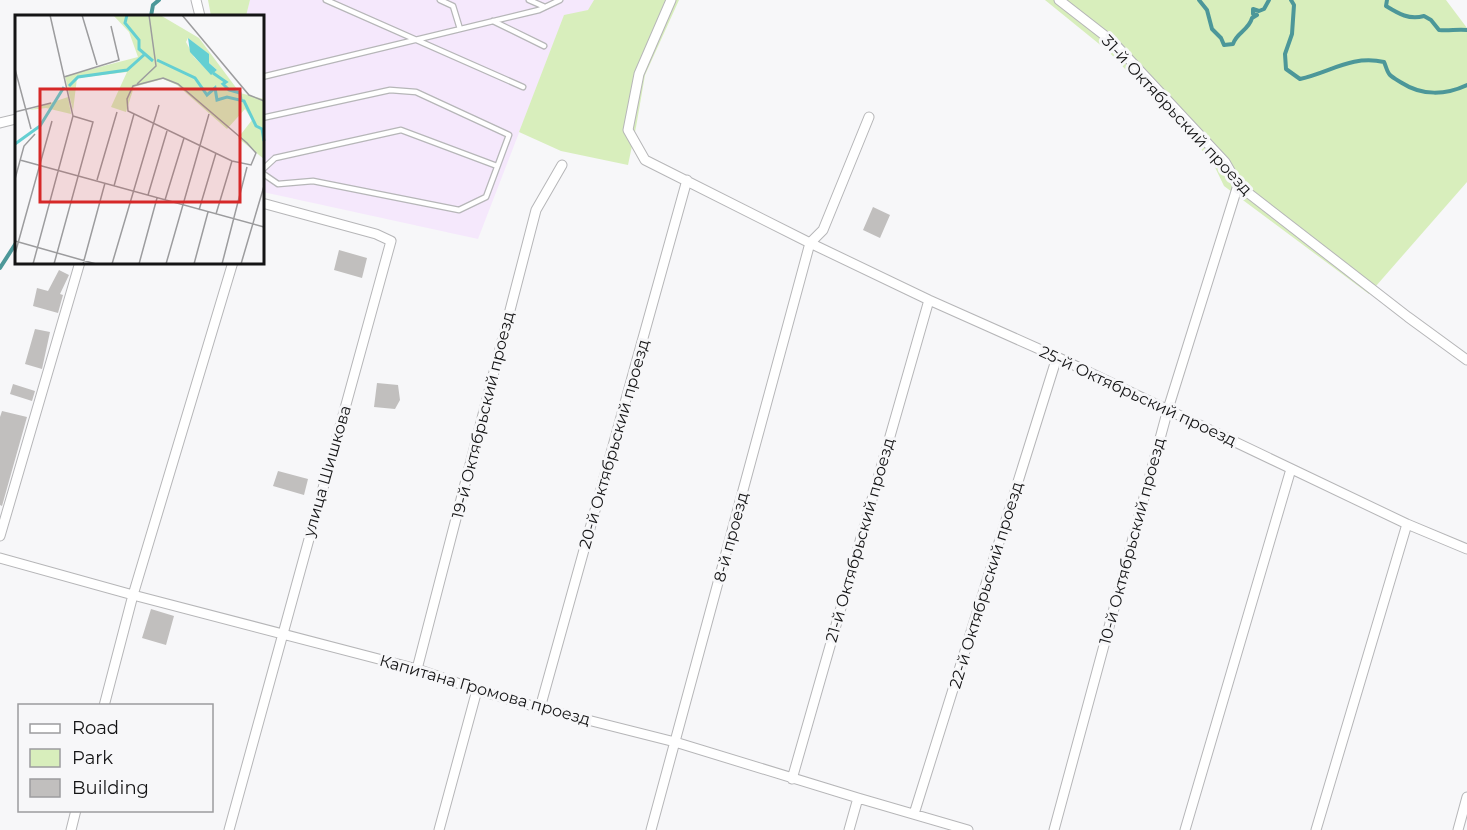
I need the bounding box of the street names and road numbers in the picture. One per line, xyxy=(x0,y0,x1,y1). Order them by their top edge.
street label: 31-й Октябрьский проезд xyxy=(1098,31,1256,199)
street label: 19-й Октябрьский проезд xyxy=(448,310,518,520)
street label: 20-й Октябрьский проезд xyxy=(575,337,653,551)
street label: 25-й Октябрьский проезд xyxy=(1037,342,1239,450)
street label: улица Шишкова xyxy=(299,403,355,540)
street label: 10-й Октябрьский проезд xyxy=(1095,435,1169,647)
street label: 21-й Октябрьский проезд xyxy=(822,436,898,644)
street label: 22-й Октябрьский проезд xyxy=(945,479,1027,691)
street label: 8-й проезд xyxy=(710,490,752,584)
street label: Капитана Громова проезд xyxy=(377,651,593,729)

